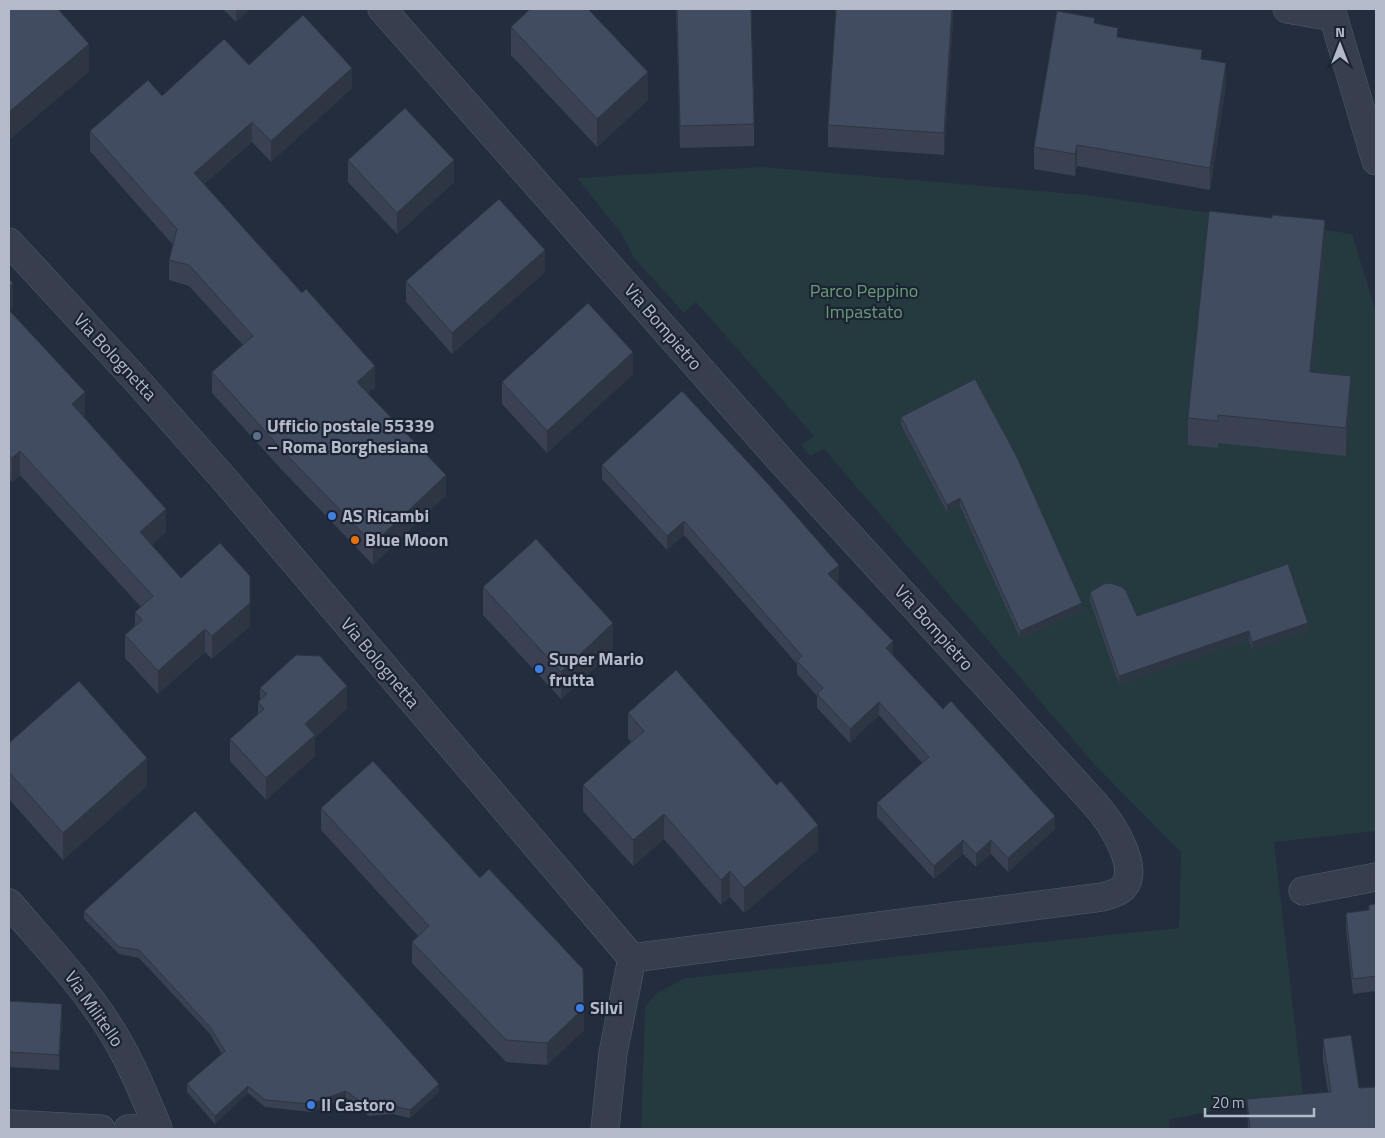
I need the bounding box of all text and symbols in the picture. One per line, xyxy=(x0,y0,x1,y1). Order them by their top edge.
north arrow xyxy=(1315,20,1365,70)
text: N xyxy=(1335,21,1345,42)
street label: Via Bompietro xyxy=(618,277,709,376)
park label: Parco Peppino Impastato xyxy=(810,277,918,325)
street label: Via Bolognetta xyxy=(68,307,163,407)
place label: Ufficio postale 55339 – Roma Borghesiana xyxy=(267,412,434,460)
marker: Ufficio postale 55339 – Roma Borghesiana xyxy=(251,430,263,442)
place label: AS Ricambi xyxy=(342,502,429,529)
marker: AS Ricambi xyxy=(326,510,338,522)
place label: Blue Moon xyxy=(365,526,448,553)
marker: Blue Moon xyxy=(349,534,361,546)
street label: Via Bompietro xyxy=(888,579,980,677)
street label: Via Bolognetta xyxy=(334,611,426,714)
place label: Super Mario frutta xyxy=(549,645,644,693)
marker: Super Mario frutta xyxy=(533,663,545,675)
street label: Via Militello xyxy=(58,965,131,1052)
place label: Silvi xyxy=(590,994,623,1021)
marker: Silvi xyxy=(574,1002,586,1014)
scale bar xyxy=(1205,1086,1314,1118)
place label: Il Castoro xyxy=(321,1091,395,1118)
text: 20 m xyxy=(1212,1091,1245,1114)
marker: Il Castoro xyxy=(305,1099,317,1111)

